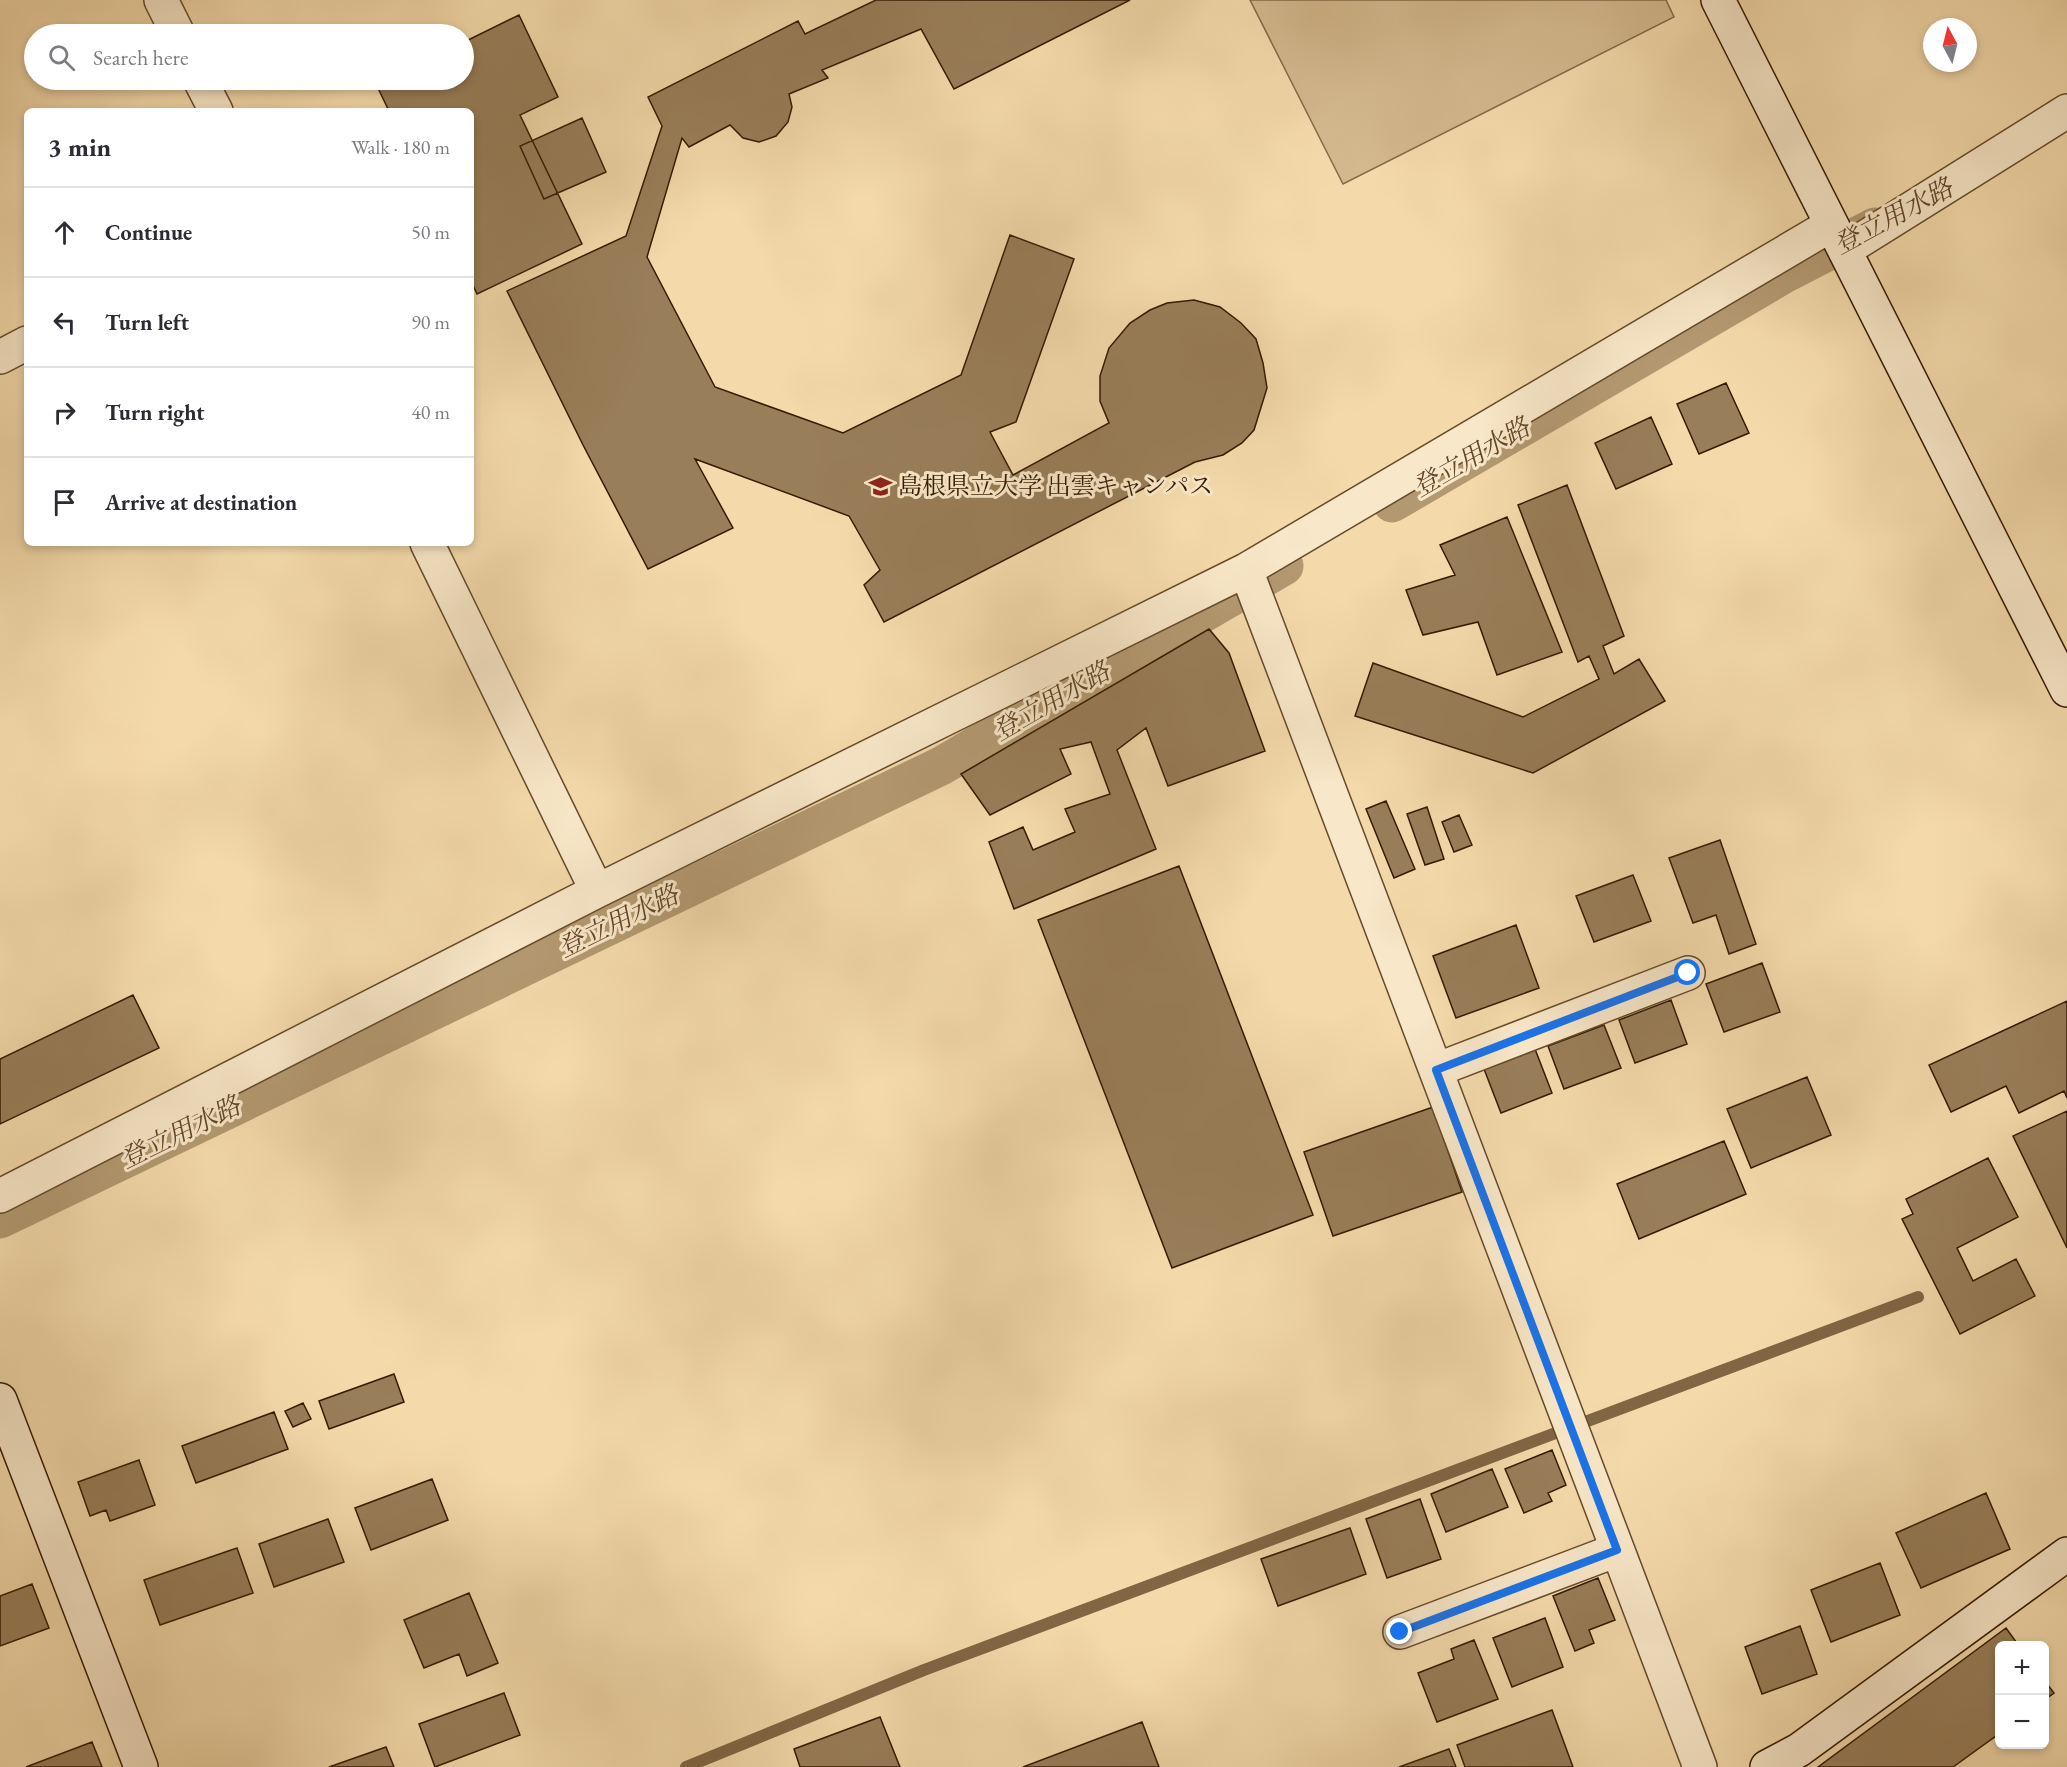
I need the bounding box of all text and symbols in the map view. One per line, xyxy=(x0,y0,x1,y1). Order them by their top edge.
north arrow xyxy=(1923,18,1977,72)
search box xyxy=(24,24,474,90)
icon: search xyxy=(45,41,78,74)
text: Search here xyxy=(93,43,188,72)
text: 3 min xyxy=(48,130,111,164)
text: Walk · 180 m xyxy=(351,134,450,160)
water label: 登立用水路 xyxy=(1828,170,1960,262)
icon: ahead xyxy=(48,216,81,249)
text: Continue xyxy=(105,218,192,247)
text: 50 m xyxy=(411,219,450,245)
icon: left xyxy=(48,306,81,339)
text: Turn left xyxy=(105,308,189,337)
text: 90 m xyxy=(411,309,450,335)
icon: right xyxy=(48,396,81,429)
text: Turn right xyxy=(105,398,204,427)
text: 40 m xyxy=(411,399,450,425)
water label: 登立用水路 xyxy=(1406,409,1538,504)
place label: 島根県立大学 出雲キャンパス xyxy=(898,470,1213,501)
school or university icon: 島根県立大学 出雲キャンパス xyxy=(867,473,893,499)
icon: arrive xyxy=(48,486,81,519)
text: Arrive at destination xyxy=(105,488,297,517)
water label: 登立用水路 xyxy=(986,653,1118,748)
water label: 登立用水路 xyxy=(552,876,686,965)
route start xyxy=(1674,959,1700,985)
water label: 登立用水路 xyxy=(114,1087,248,1176)
route end xyxy=(1386,1618,1412,1644)
map controls xyxy=(1995,1641,2049,1749)
button: + xyxy=(1995,1641,2049,1695)
button: − xyxy=(1995,1695,2049,1749)

